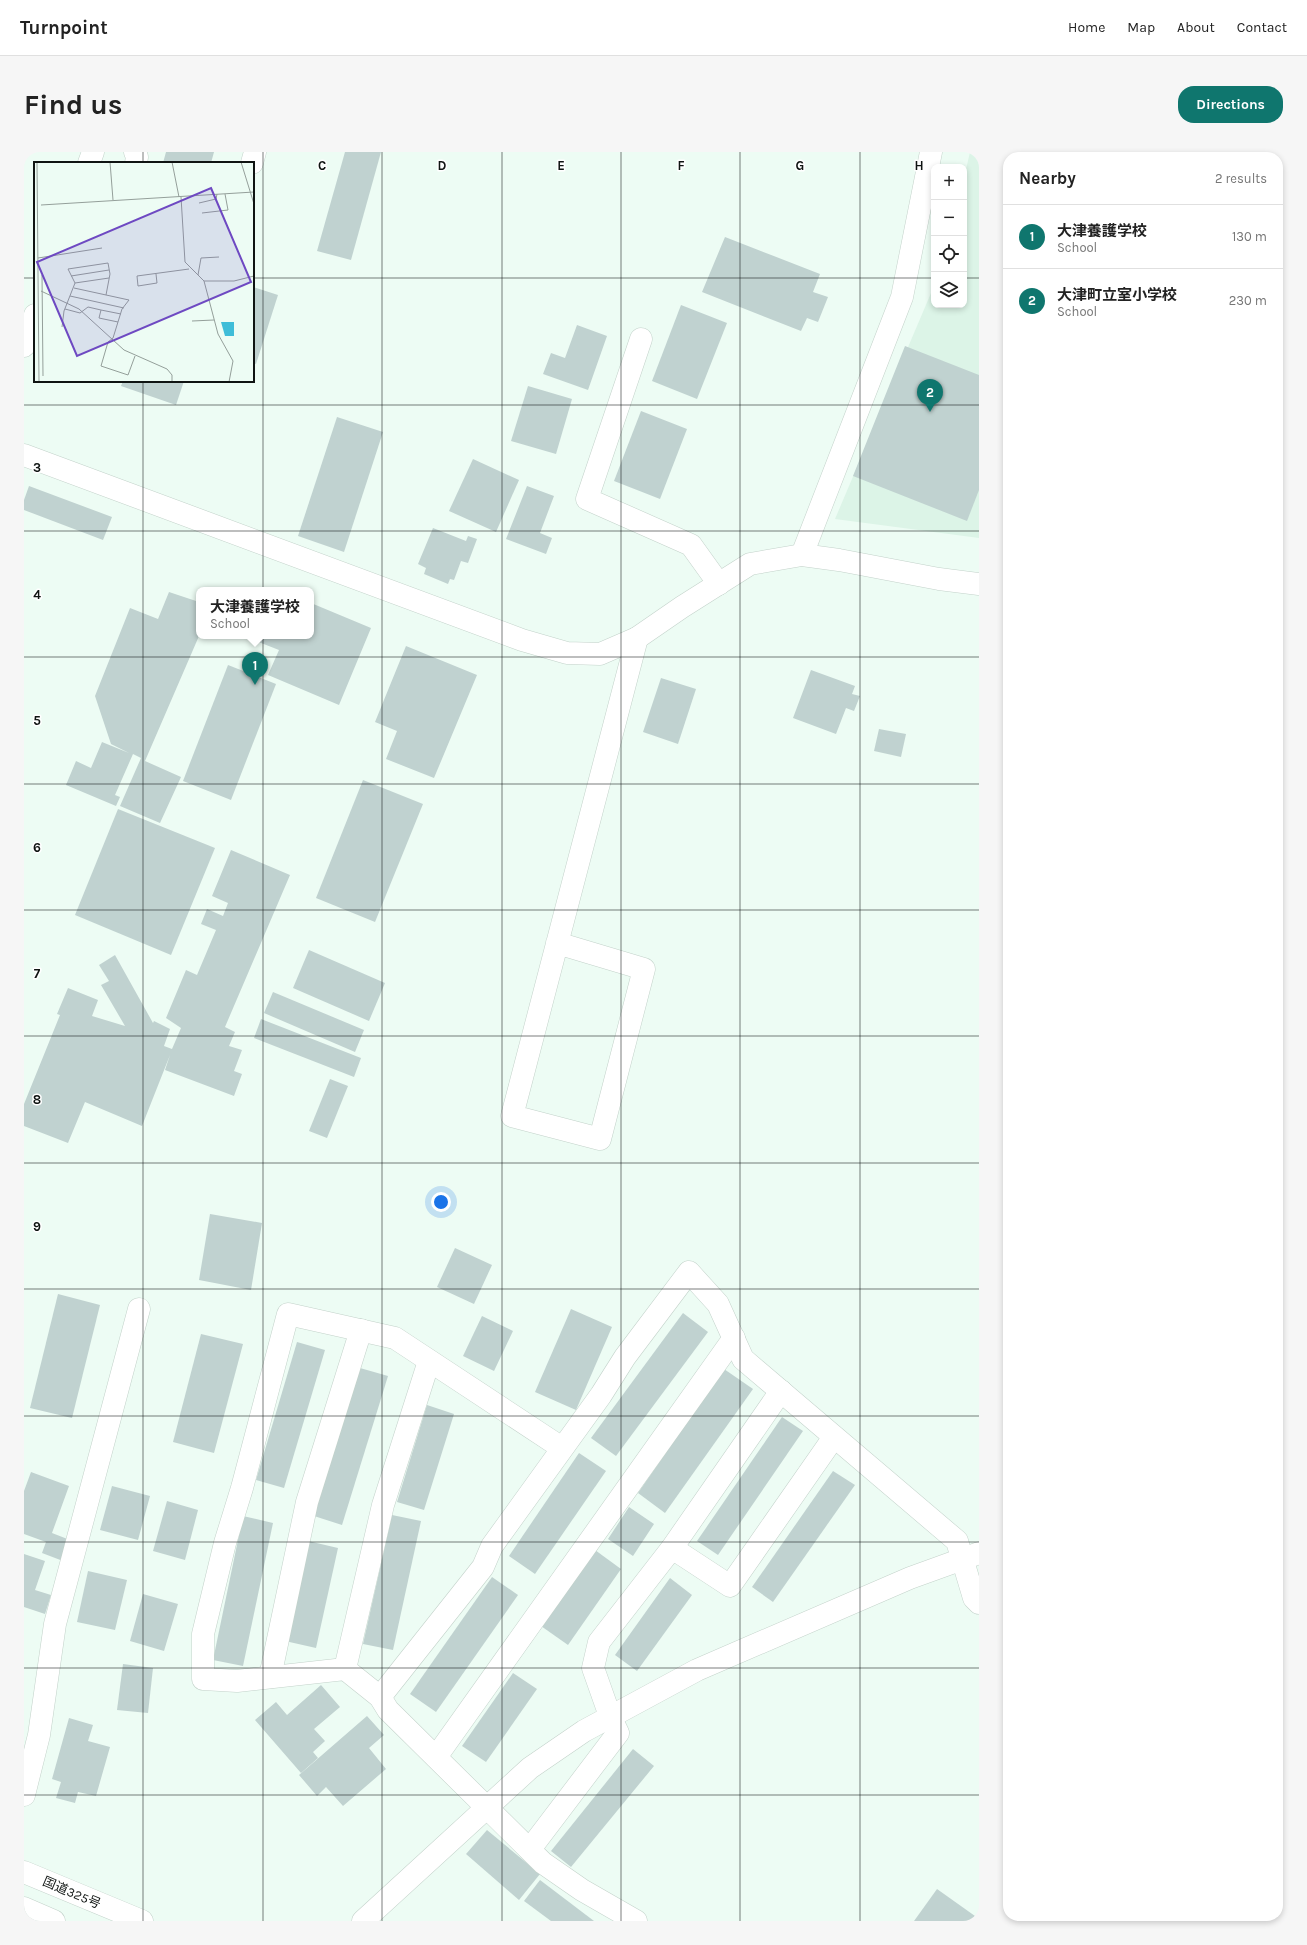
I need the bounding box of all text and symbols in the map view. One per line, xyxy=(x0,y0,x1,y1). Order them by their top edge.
text: Turnpoint xyxy=(20,17,108,39)
text: Home xyxy=(1068,19,1105,36)
text: Map xyxy=(1127,19,1155,36)
text: About xyxy=(1177,19,1215,36)
text: Contact xyxy=(1237,19,1287,36)
button: Directions xyxy=(1178,86,1283,123)
text: Find us xyxy=(24,88,123,121)
text: C xyxy=(318,158,326,173)
text: D xyxy=(438,158,447,173)
text: E xyxy=(557,158,565,173)
text: F xyxy=(677,158,685,173)
text: G xyxy=(796,158,804,173)
text: H xyxy=(914,158,924,173)
inset map xyxy=(34,162,254,382)
map controls xyxy=(931,164,967,308)
button: + xyxy=(931,164,967,200)
text: Nearby xyxy=(1019,168,1076,188)
text: 2 results xyxy=(1215,171,1267,186)
button: − xyxy=(931,200,967,236)
text: 大津養護学校 xyxy=(1057,222,1147,240)
text: 1 xyxy=(1030,229,1034,244)
text: 130 m xyxy=(1232,229,1267,244)
button: locate xyxy=(931,236,967,272)
text: School xyxy=(1057,240,1097,255)
button: layers xyxy=(931,272,967,308)
text: 大津町立室小学校 xyxy=(1057,286,1177,304)
text: 2 xyxy=(1028,293,1036,308)
text: 230 m xyxy=(1229,293,1267,308)
text: School xyxy=(1057,304,1097,319)
pin: 2 xyxy=(917,379,943,412)
text: 3 xyxy=(33,460,41,475)
text: 4 xyxy=(33,587,41,602)
popup xyxy=(196,587,314,639)
text: 大津養護学校 xyxy=(210,598,300,616)
text: School xyxy=(210,616,250,631)
pin: 1 xyxy=(242,652,268,685)
text: 5 xyxy=(33,713,41,728)
text: 6 xyxy=(33,840,41,855)
text: 7 xyxy=(34,966,41,981)
text: 8 xyxy=(33,1092,41,1107)
your location xyxy=(431,1192,451,1212)
text: 9 xyxy=(33,1219,41,1234)
street label: 国道325号 xyxy=(41,1874,103,1911)

